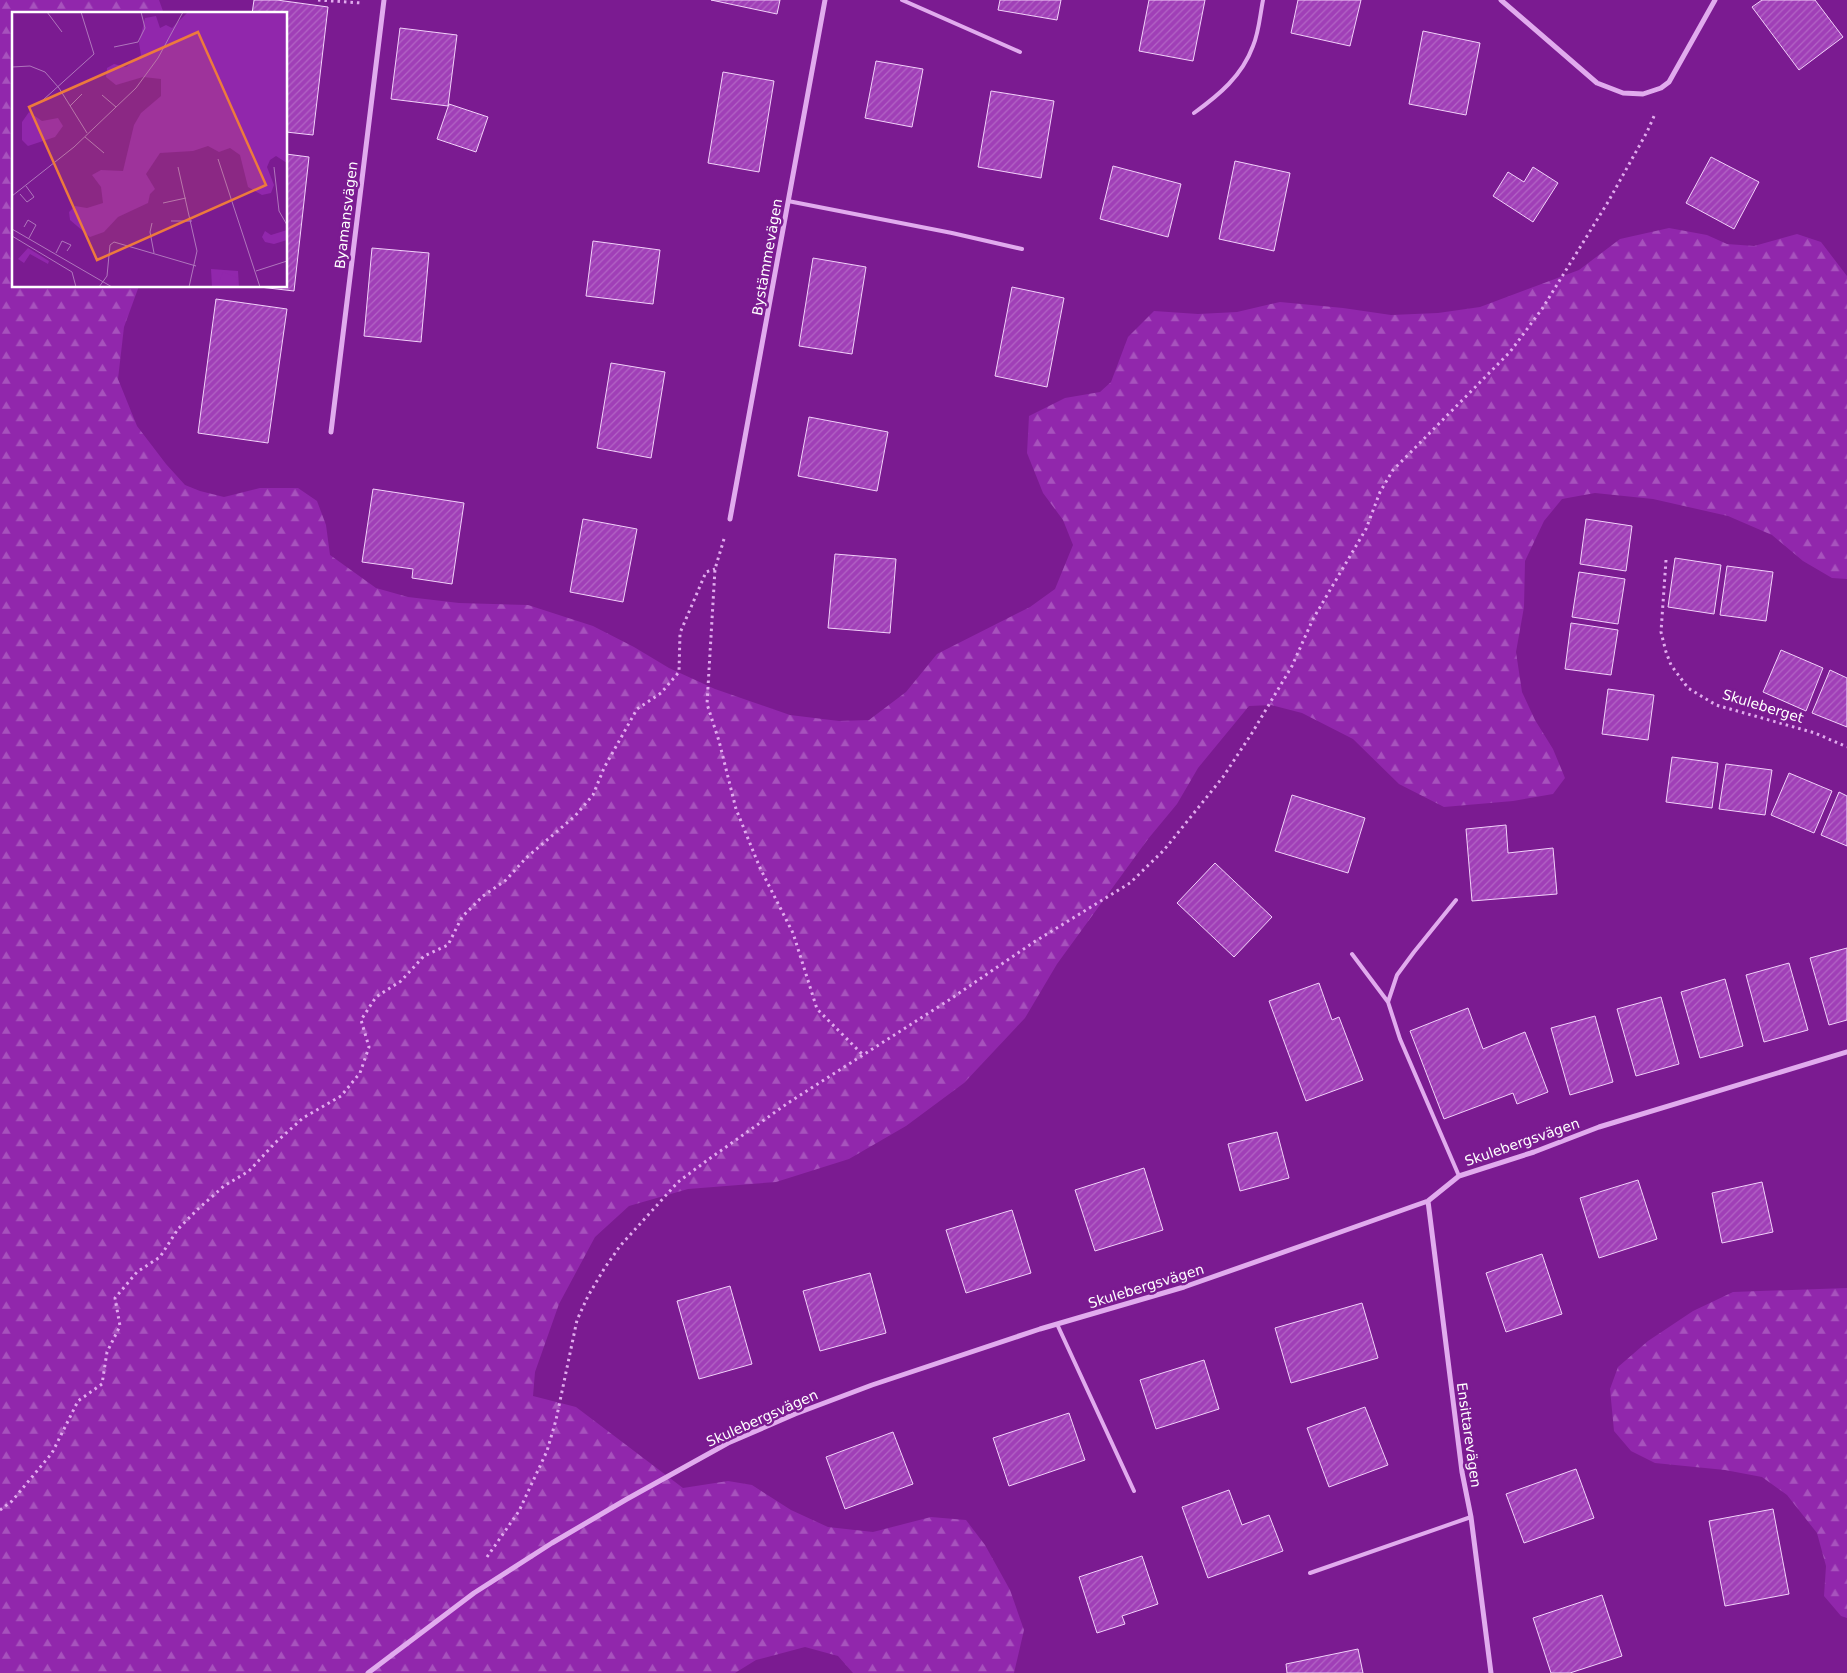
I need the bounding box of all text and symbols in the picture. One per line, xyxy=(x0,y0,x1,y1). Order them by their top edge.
inset map xyxy=(12,12,288,288)
street label: Byamansvägen xyxy=(331,160,361,270)
street label: Bystämmevägen xyxy=(749,197,785,317)
street label: Skuleberget xyxy=(1721,686,1806,726)
street label: Skulebergsvägen xyxy=(1462,1115,1582,1169)
street label: Skulebergsvägen xyxy=(1086,1261,1206,1311)
street label: Ensittarevägen xyxy=(1454,1382,1484,1488)
street label: Skulebergsvägen xyxy=(704,1386,820,1450)

